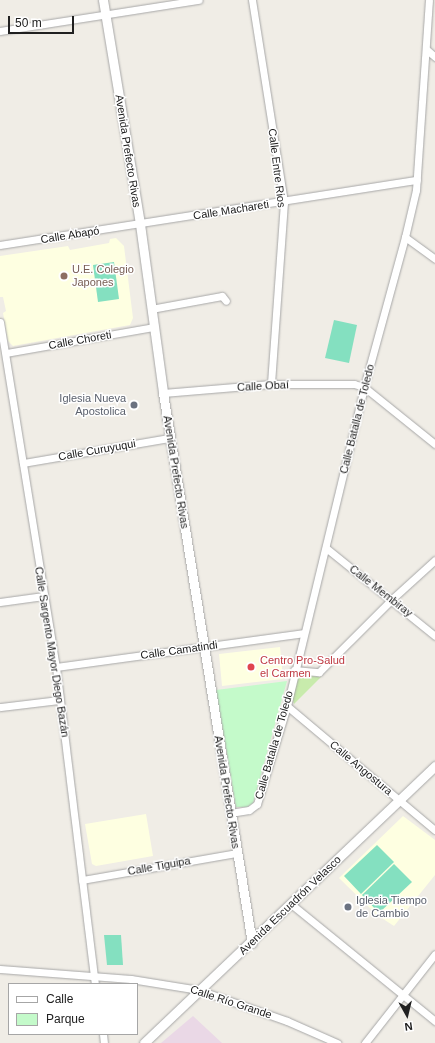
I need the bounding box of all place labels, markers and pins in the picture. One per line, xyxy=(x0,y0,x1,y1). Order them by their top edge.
place label: U.E. Colegio Japones xyxy=(72,263,134,289)
marker: U.E. Colegio Japones xyxy=(59,271,69,281)
place label: Iglesia Nueva Apostolica xyxy=(59,392,126,418)
marker: Iglesia Nueva Apostolica xyxy=(129,400,139,410)
place label: Centro Pro-Salud el Carmen xyxy=(260,654,345,680)
marker: Centro Pro-Salud el Carmen xyxy=(245,661,257,673)
place label: Iglesia Tiempo de Cambio xyxy=(356,894,427,920)
marker: Iglesia Tiempo de Cambio xyxy=(343,902,353,912)

